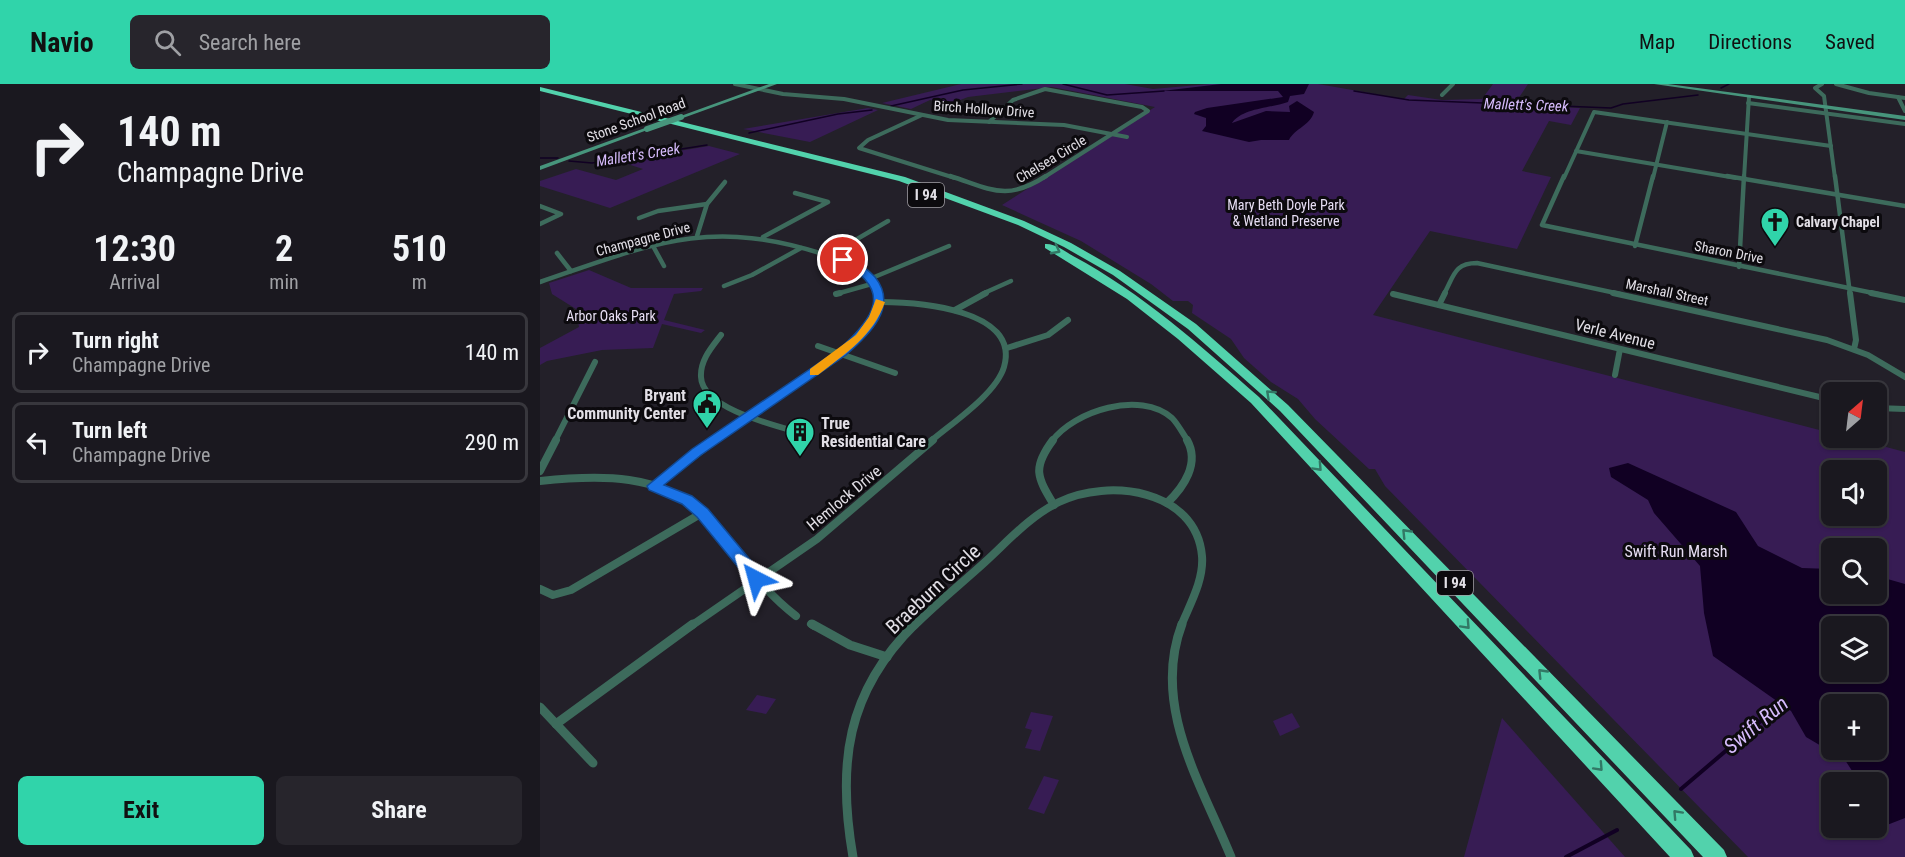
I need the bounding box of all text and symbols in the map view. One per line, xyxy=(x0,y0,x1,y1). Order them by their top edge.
search box xyxy=(130,15,550,69)
text: Navio xyxy=(30,26,94,59)
icon: search xyxy=(151,26,184,59)
text: Search here xyxy=(199,30,301,55)
text: Map xyxy=(1639,30,1675,54)
text: Directions xyxy=(1708,30,1792,54)
text: Saved xyxy=(1825,30,1875,54)
street label: Stone School Road xyxy=(584,95,688,145)
water label: Mallett's Creek xyxy=(1483,95,1569,115)
street label: Birch Hollow Drive xyxy=(933,98,1035,121)
text: 140 m xyxy=(117,107,222,156)
icon: right xyxy=(18,108,96,186)
street label: Chelsea Circle xyxy=(1013,132,1089,186)
water label: Mallett's Creek xyxy=(595,139,682,171)
text: Champagne Drive xyxy=(117,157,304,189)
road number: I 94 xyxy=(908,183,944,207)
park label: Mary Beth Doyle Park & Wetland Preserve xyxy=(1227,197,1346,229)
church icon: Calvary Chapel xyxy=(1759,206,1791,248)
place label: Calvary Chapel xyxy=(1796,214,1880,230)
street label: Champagne Drive xyxy=(594,219,692,259)
text: 12:30 xyxy=(93,228,176,270)
text: 2 xyxy=(275,228,293,270)
text: 510 xyxy=(392,228,447,270)
pin xyxy=(817,234,868,285)
street label: Sharon Drive xyxy=(1693,237,1765,267)
icon: arrive xyxy=(826,243,859,276)
one-way arrow xyxy=(1049,243,1060,254)
text: Arrival xyxy=(109,270,160,294)
text: min xyxy=(269,270,299,294)
text: m xyxy=(412,270,427,294)
street label: Marshall Street xyxy=(1624,275,1710,309)
park label: Arbor Oaks Park xyxy=(566,308,657,324)
street label: Verle Avenue xyxy=(1573,315,1657,353)
text: Turn right xyxy=(72,328,159,353)
icon: right xyxy=(21,336,54,369)
text: 140 m xyxy=(465,340,519,365)
text: Champagne Drive xyxy=(72,353,211,377)
north arrow xyxy=(1821,382,1887,448)
map controls xyxy=(1821,382,1887,838)
place label: Bryant Community Center xyxy=(567,386,686,423)
public building icon: Bryant Community Center xyxy=(691,388,723,430)
one-way arrow xyxy=(1266,390,1276,401)
place label: True Residential Care xyxy=(821,414,926,451)
building icon: True Residential Care xyxy=(784,416,816,458)
text: Turn left xyxy=(72,418,147,443)
icon: left xyxy=(21,426,54,459)
text: 290 m xyxy=(465,430,519,455)
text: Champagne Drive xyxy=(72,443,211,467)
button: sound xyxy=(1821,460,1887,526)
street label: Hemlock Drive xyxy=(803,461,885,535)
one-way arrow xyxy=(1311,461,1322,471)
one-way arrow xyxy=(1403,530,1414,541)
button: search xyxy=(1821,538,1887,604)
street label: Braeburn Circle xyxy=(881,539,985,639)
park label: Swift Run Marsh xyxy=(1624,542,1728,561)
position arrow xyxy=(724,547,788,611)
road number: I 94 xyxy=(1437,571,1473,595)
button: layers xyxy=(1821,616,1887,682)
one-way arrow xyxy=(1459,618,1470,628)
one-way arrow xyxy=(1538,670,1549,680)
water label: Swift Run xyxy=(1719,691,1793,759)
button: + xyxy=(1821,694,1887,760)
one-way arrow xyxy=(1592,760,1603,771)
button: − xyxy=(1821,772,1887,838)
button: Exit xyxy=(18,776,264,845)
button: Share xyxy=(276,776,522,845)
one-way arrow xyxy=(1673,811,1684,822)

